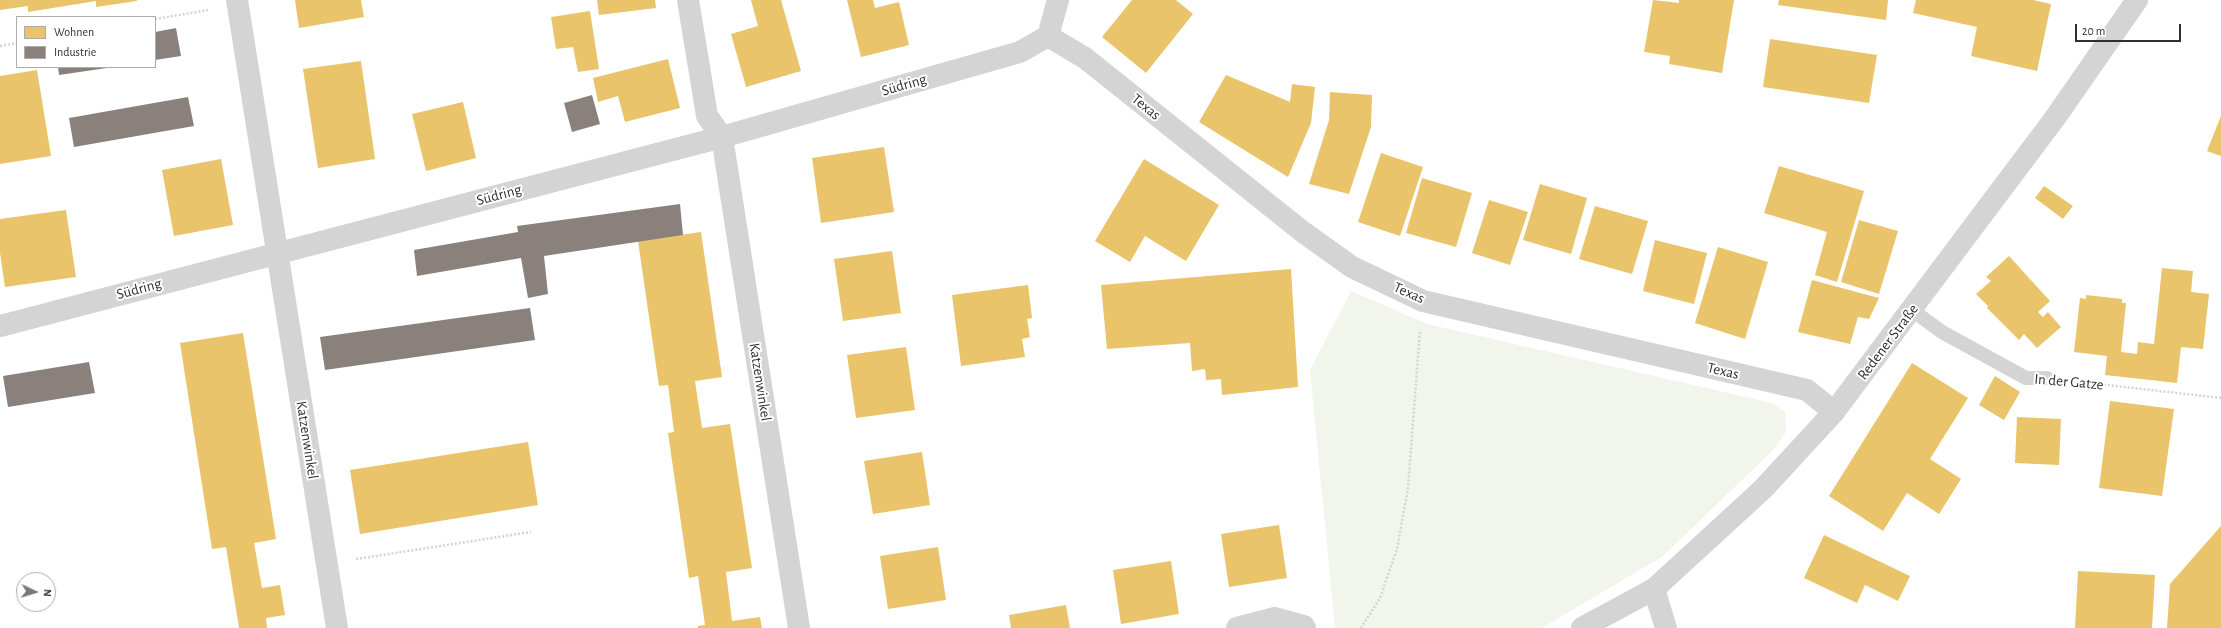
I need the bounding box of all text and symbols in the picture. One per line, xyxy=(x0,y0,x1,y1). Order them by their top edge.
legend xyxy=(16,16,156,68)
scale bar xyxy=(2077,16,2183,42)
text: 20 m xyxy=(2082,25,2105,37)
text: Wohnen xyxy=(54,26,94,38)
text: Industrie xyxy=(54,46,96,58)
street label: Südring xyxy=(879,70,929,100)
street label: Texas xyxy=(1128,90,1164,124)
street label: Südring xyxy=(474,180,524,210)
street label: Südring xyxy=(114,274,164,304)
street label: Texas xyxy=(1391,278,1427,308)
street label: Redener Straße xyxy=(1854,301,1922,383)
street label: Katzenwinkel xyxy=(745,342,775,422)
street label: Texas xyxy=(1705,359,1741,383)
street label: In der Gatze xyxy=(2034,370,2104,394)
street label: Katzenwinkel xyxy=(292,400,322,480)
north arrow xyxy=(16,572,56,612)
text: N xyxy=(42,589,53,597)

